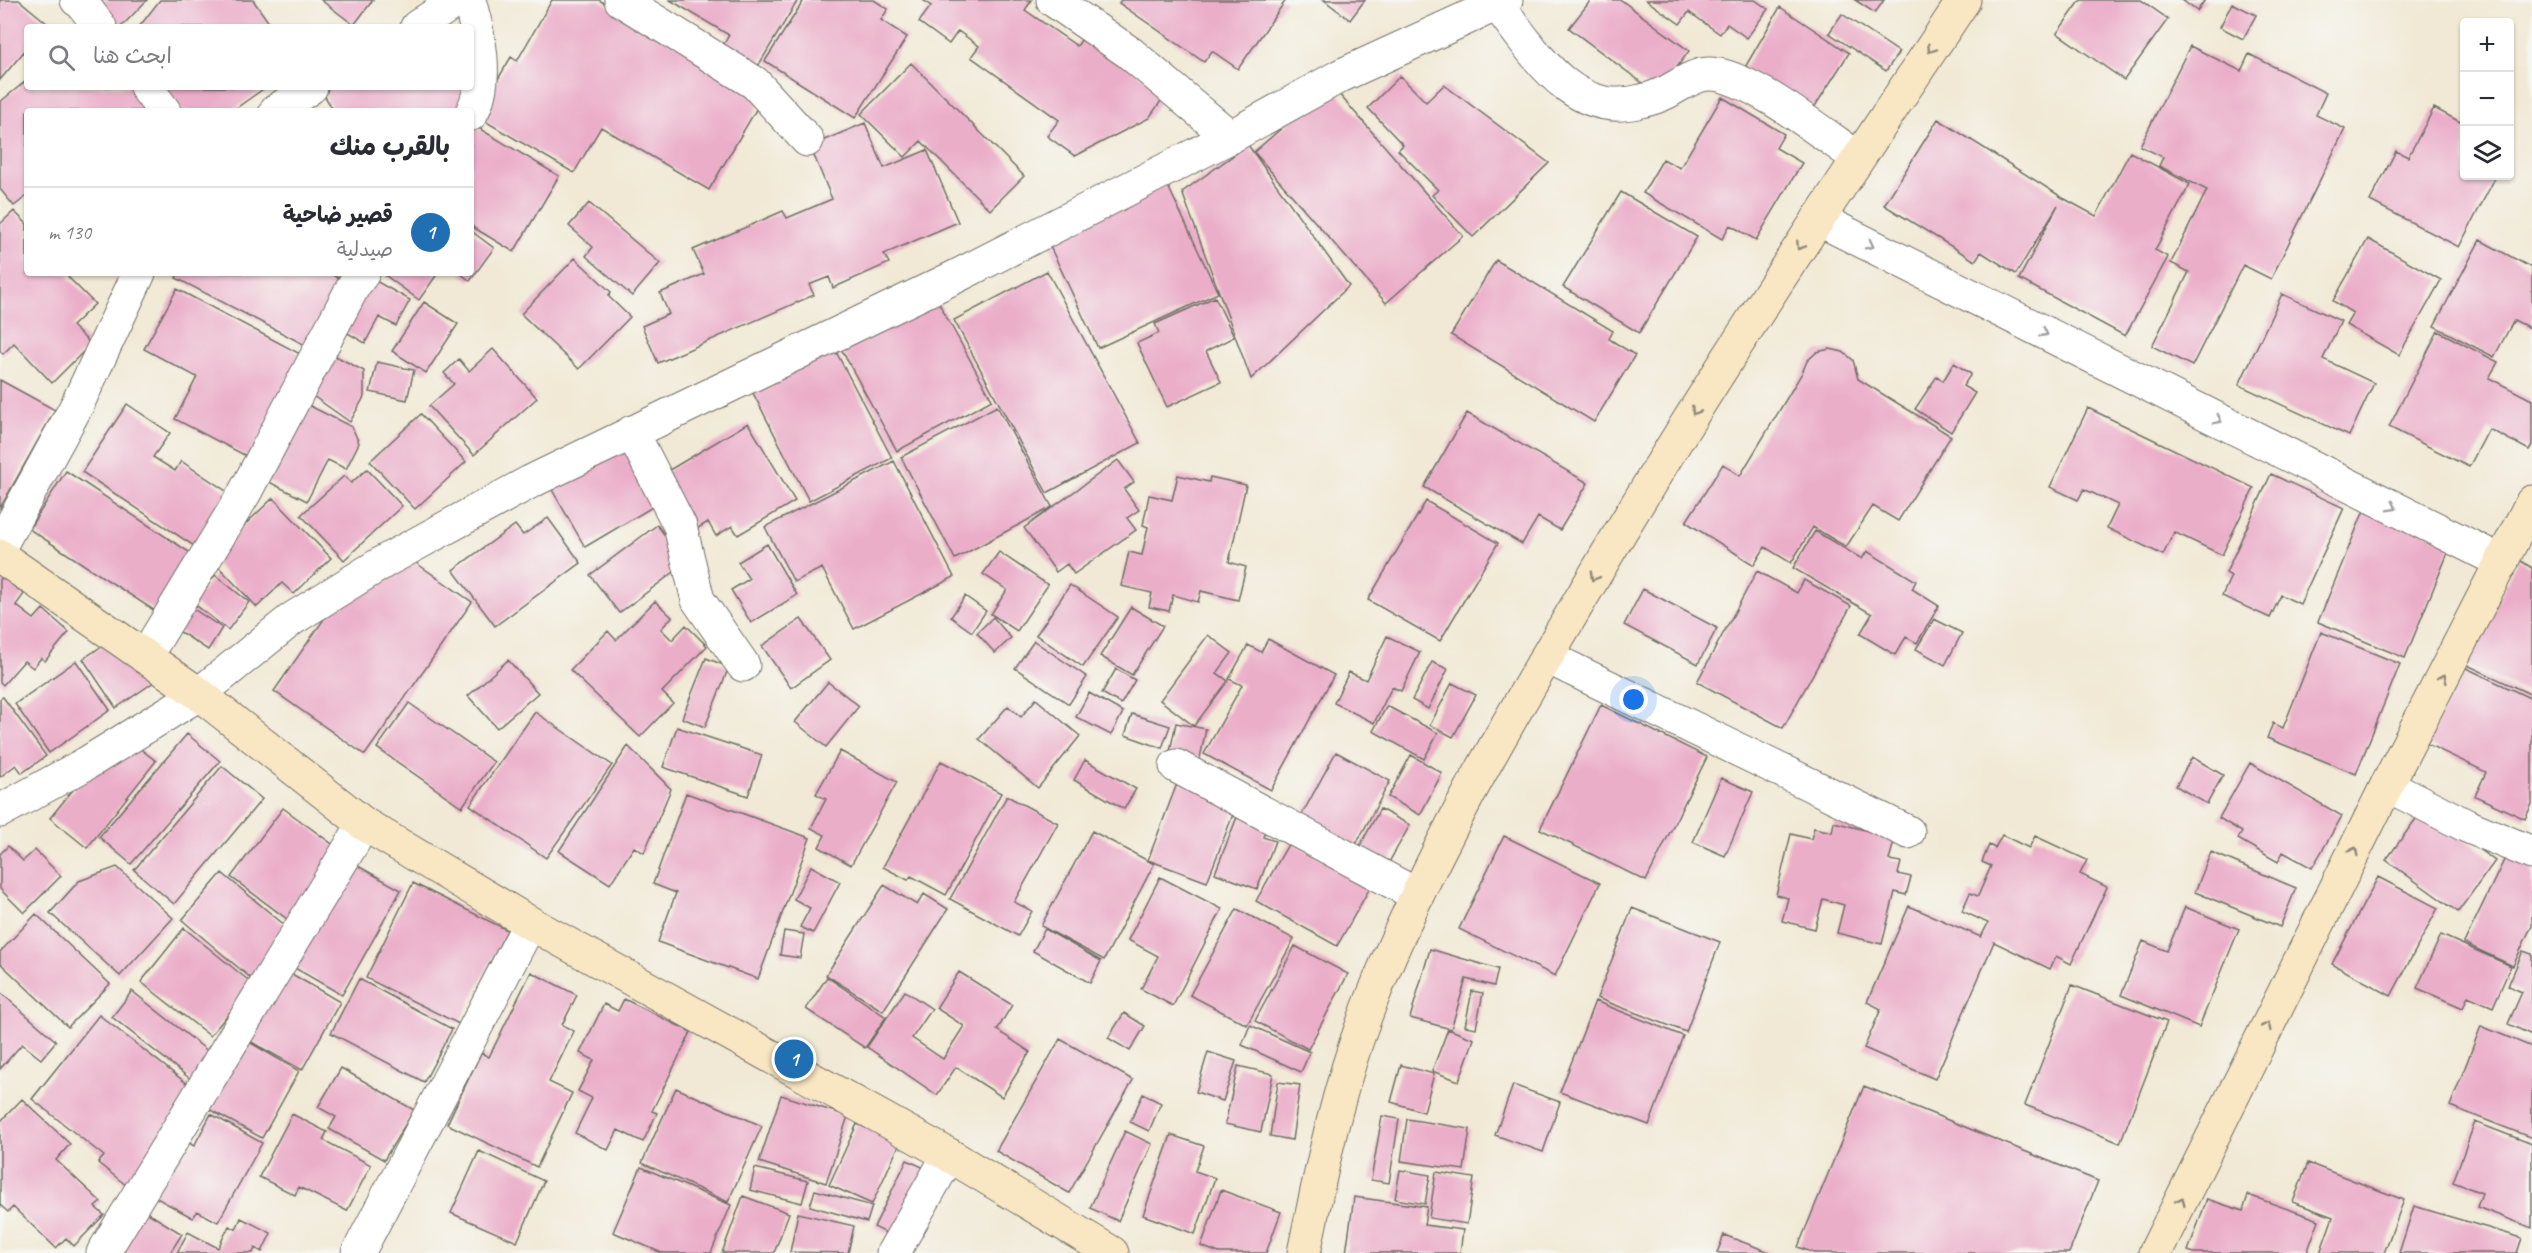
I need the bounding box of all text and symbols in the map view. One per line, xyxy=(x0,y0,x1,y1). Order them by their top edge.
map controls xyxy=(2460,18,2514,180)
button: + xyxy=(2460,18,2514,72)
search box xyxy=(24,24,474,90)
icon: search xyxy=(45,41,78,74)
text: ابحث هنا xyxy=(93,42,172,70)
one-way arrow xyxy=(1927,42,1938,53)
button: − xyxy=(2460,72,2514,126)
button: layers xyxy=(2460,126,2514,180)
text: بالقرب منك xyxy=(330,130,450,163)
text: قصير ضاحية xyxy=(283,201,393,229)
text: 130 m xyxy=(48,220,91,245)
text: 1 xyxy=(426,220,435,245)
text: صيدلية xyxy=(337,237,393,262)
one-way arrow xyxy=(1863,238,1874,249)
one-way arrow xyxy=(1796,240,1808,250)
one-way arrow xyxy=(2038,325,2049,337)
one-way arrow xyxy=(1692,404,1703,415)
one-way arrow xyxy=(2212,413,2223,424)
one-way arrow xyxy=(2386,500,2397,512)
one-way arrow xyxy=(1589,571,1601,581)
one-way arrow xyxy=(2435,673,2447,684)
your location xyxy=(1619,685,1648,714)
one-way arrow xyxy=(2347,847,2359,858)
one-way arrow xyxy=(2260,1021,2272,1032)
pin: 1 xyxy=(774,1036,814,1082)
one-way arrow xyxy=(2173,1196,2185,1207)

